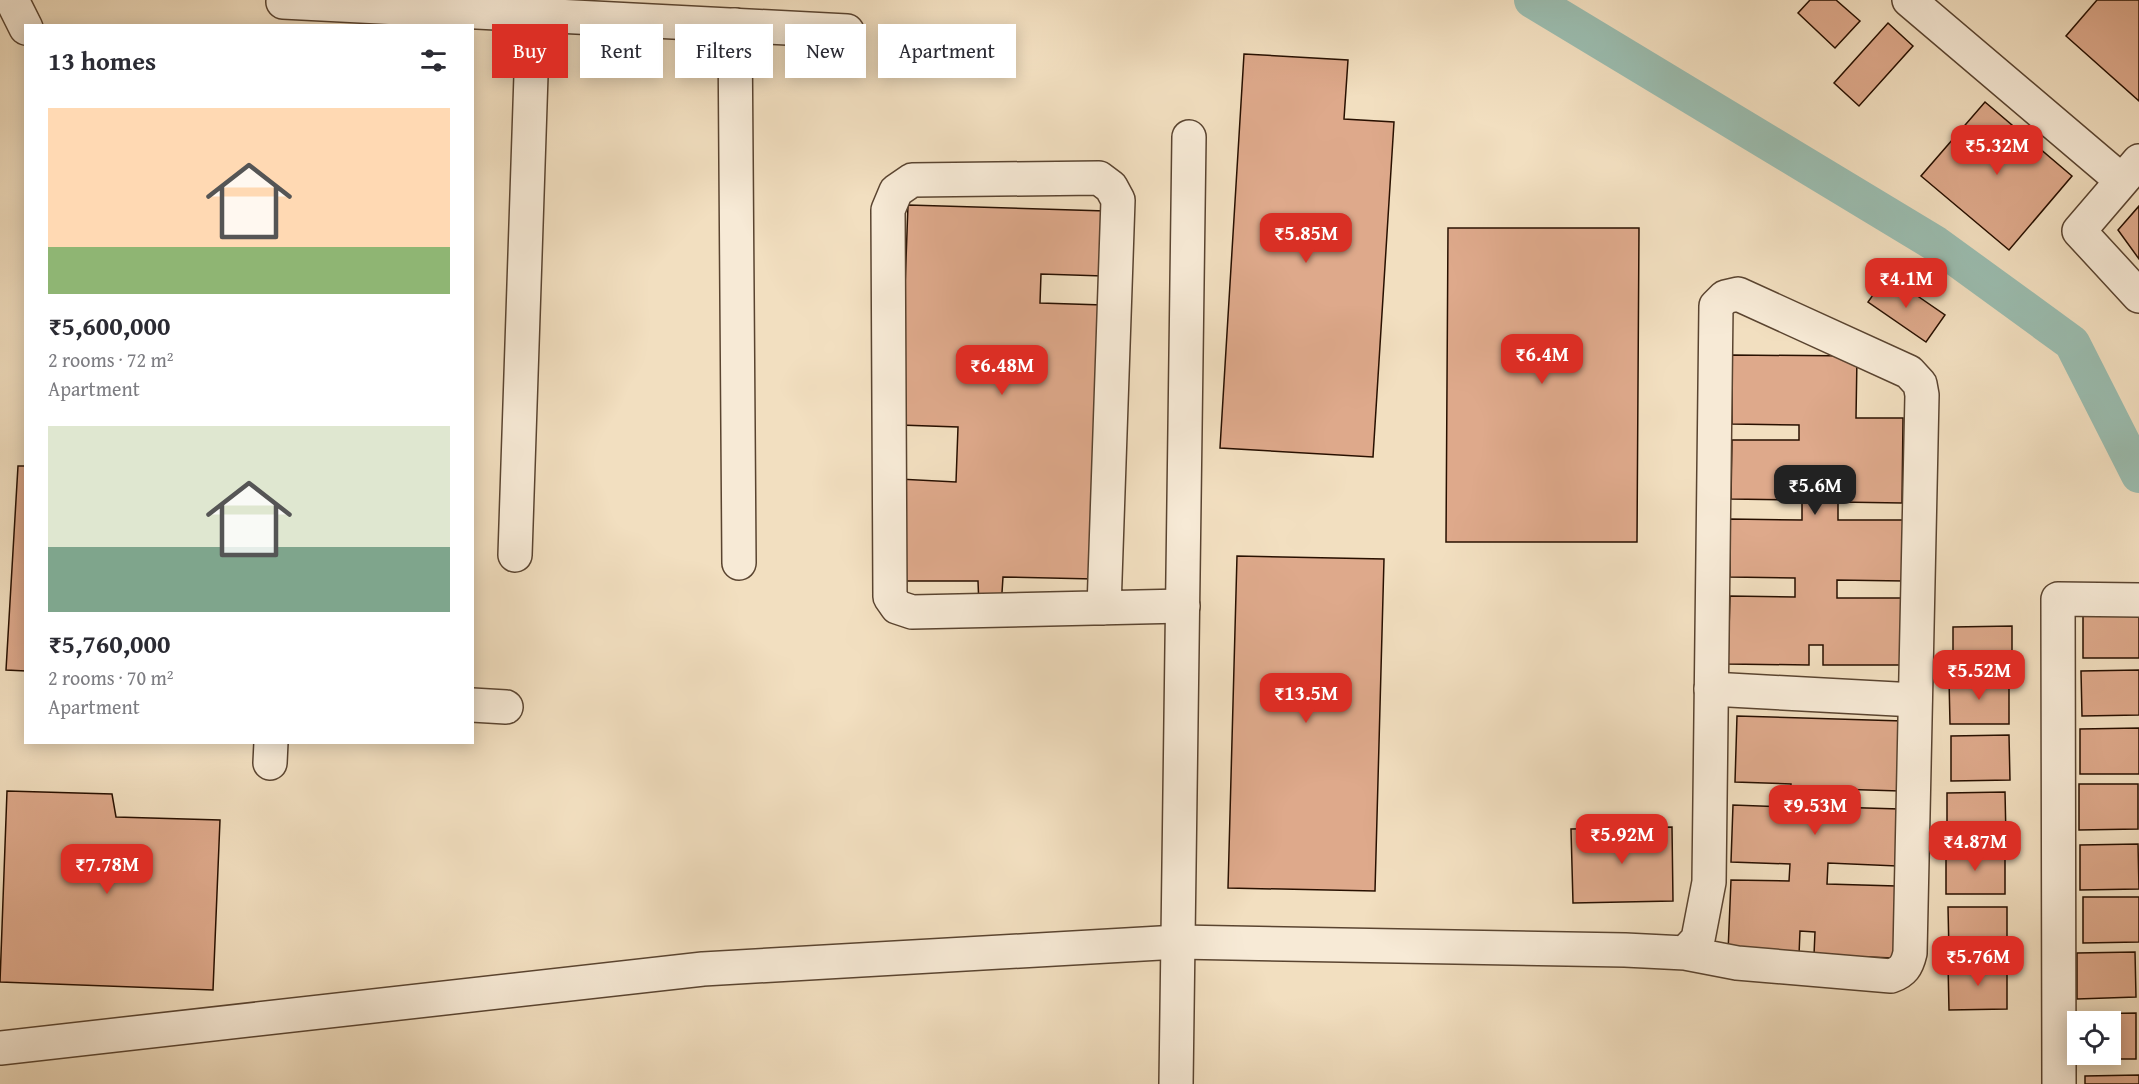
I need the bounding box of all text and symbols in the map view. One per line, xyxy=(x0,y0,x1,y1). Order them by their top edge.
chip: Buy xyxy=(492,24,568,78)
chip: Rent xyxy=(580,24,663,78)
chip: Filters xyxy=(675,24,773,78)
chip: New xyxy=(785,24,866,78)
chip: Apartment xyxy=(878,24,1016,78)
text: 13 homes xyxy=(48,41,156,80)
icon: filters xyxy=(417,44,450,77)
pin: ₹5.32M xyxy=(1948,125,2046,176)
text: ₹5.32M xyxy=(1965,130,2029,159)
icon: home xyxy=(195,147,303,255)
pin: ₹5.85M xyxy=(1257,213,1355,264)
text: ₹5.85M xyxy=(1274,218,1338,247)
pin: ₹4.1M xyxy=(1864,258,1948,309)
text: ₹4.1M xyxy=(1879,263,1933,292)
text: ₹5,600,000 xyxy=(48,306,170,345)
pin: ₹6.4M xyxy=(1500,334,1584,385)
text: ₹6.4M xyxy=(1515,339,1569,368)
text: 2 rooms · 72 m² xyxy=(48,345,174,374)
pin: ₹6.48M xyxy=(953,345,1051,396)
text: ₹6.48M xyxy=(970,350,1034,379)
text: Apartment xyxy=(48,374,140,403)
icon: home xyxy=(195,465,303,573)
pin: ₹5.6M xyxy=(1773,465,1857,516)
text: ₹5.6M xyxy=(1788,470,1842,499)
text: ₹5,760,000 xyxy=(48,624,170,663)
pin: ₹5.52M xyxy=(1930,650,2028,701)
text: ₹5.52M xyxy=(1947,655,2011,684)
text: 2 rooms · 70 m² xyxy=(48,663,174,692)
pin: ₹13.5M xyxy=(1257,673,1355,724)
text: ₹13.5M xyxy=(1274,678,1338,707)
text: Apartment xyxy=(48,692,140,721)
pin: ₹9.53M xyxy=(1766,785,1864,836)
text: ₹9.53M xyxy=(1783,790,1847,819)
pin: ₹5.92M xyxy=(1573,814,1671,865)
text: ₹5.92M xyxy=(1590,819,1654,848)
pin: ₹4.87M xyxy=(1926,821,2024,872)
text: ₹4.87M xyxy=(1943,826,2007,855)
pin: ₹7.78M xyxy=(58,844,156,895)
text: ₹7.78M xyxy=(75,849,139,878)
pin: ₹5.76M xyxy=(1929,936,2027,987)
text: ₹5.76M xyxy=(1946,941,2010,970)
map controls xyxy=(2067,1011,2121,1065)
button: locate xyxy=(2067,1011,2121,1065)

